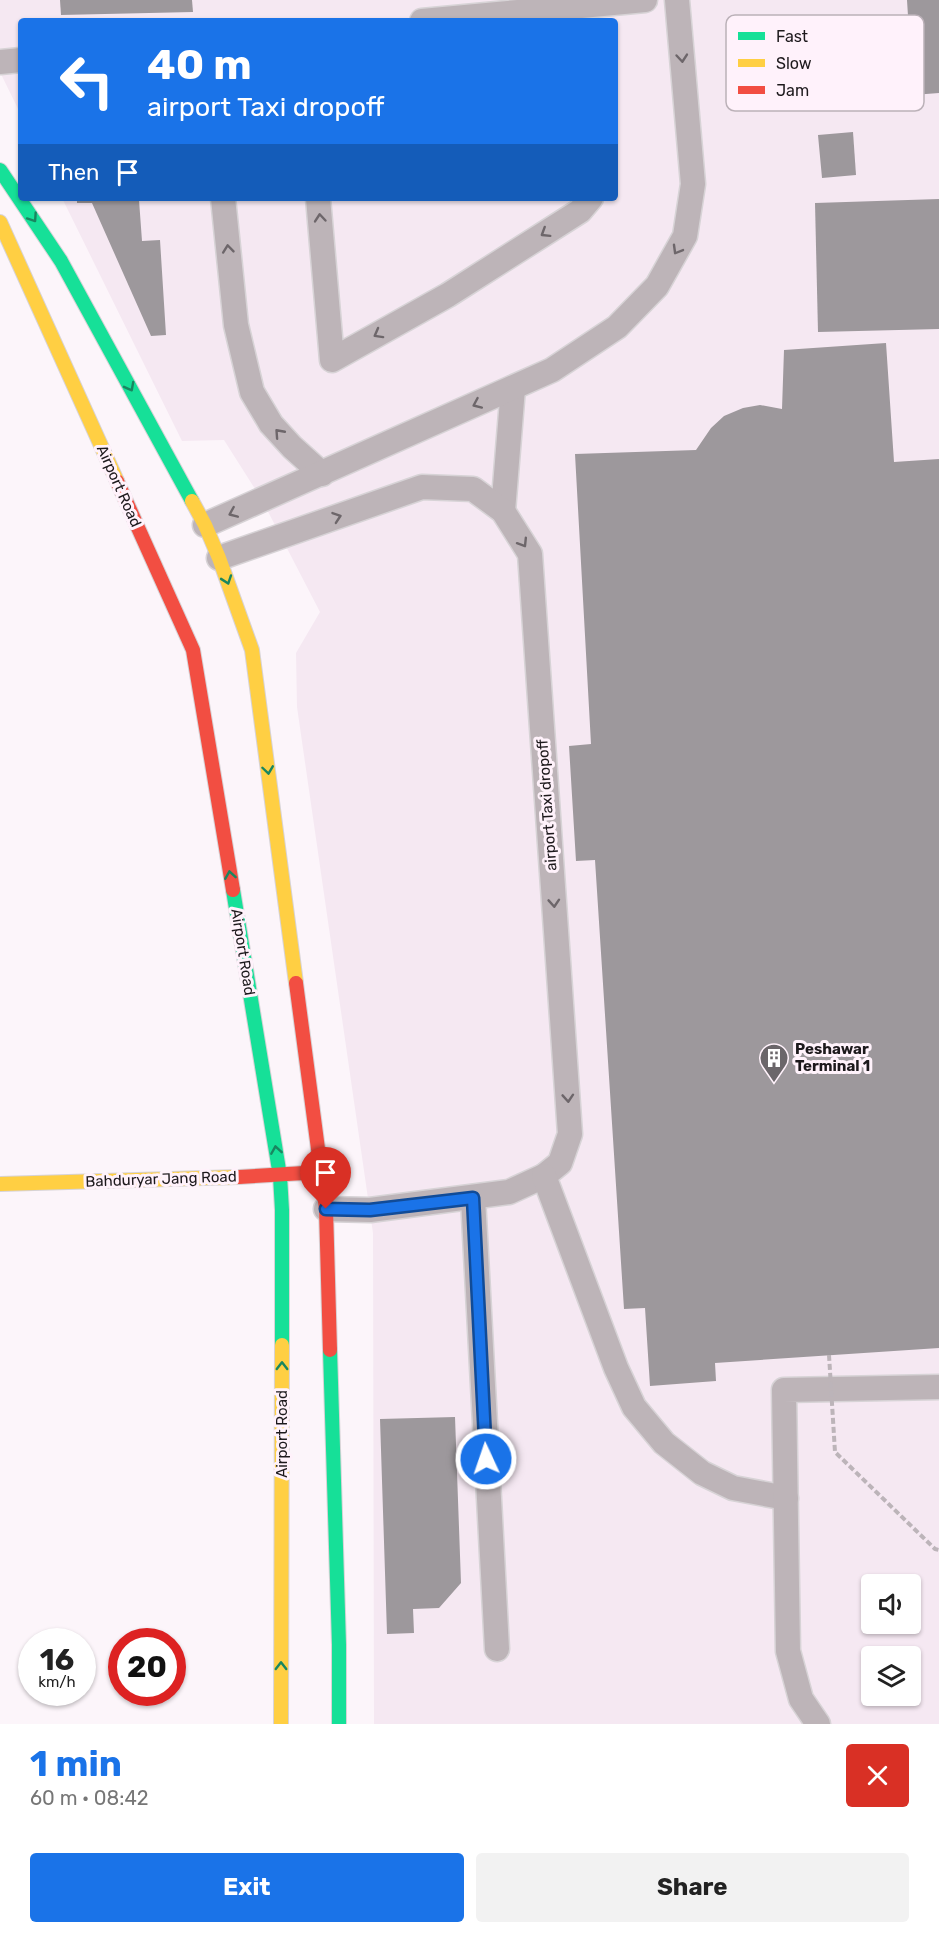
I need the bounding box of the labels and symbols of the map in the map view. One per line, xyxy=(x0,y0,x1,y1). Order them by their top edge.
legend xyxy=(726,15,924,111)
text: Fast xyxy=(776,27,808,46)
one-way arrow xyxy=(675,54,688,63)
text: Slow xyxy=(776,54,812,73)
text: Jam xyxy=(776,81,809,100)
one-way arrow xyxy=(26,212,37,223)
one-way arrow xyxy=(314,214,327,223)
one-way arrow xyxy=(541,226,551,238)
one-way arrow xyxy=(673,244,684,254)
one-way arrow xyxy=(222,245,235,254)
one-way arrow xyxy=(374,327,384,338)
one-way arrow xyxy=(123,381,134,391)
one-way arrow xyxy=(473,396,484,408)
one-way arrow xyxy=(276,430,287,441)
street label: Airport Road xyxy=(93,442,145,530)
one-way arrow xyxy=(229,505,240,517)
one-way arrow xyxy=(331,511,342,524)
one-way arrow xyxy=(516,537,528,547)
one-way arrow xyxy=(220,574,233,585)
street label: airport Taxi dropoff xyxy=(533,738,561,871)
one-way arrow xyxy=(261,765,273,774)
one-way arrow xyxy=(224,870,237,880)
one-way arrow xyxy=(548,899,561,908)
street label: Airport Road xyxy=(227,907,259,997)
place label: Peshawar Terminal 1 xyxy=(795,1040,870,1075)
building icon: Peshawar Terminal 1 xyxy=(758,1042,790,1084)
one-way arrow xyxy=(561,1093,574,1102)
one-way arrow xyxy=(270,1145,282,1155)
pin xyxy=(300,1147,351,1209)
street label: Bahduryar Jang Road xyxy=(85,1167,237,1191)
one-way arrow xyxy=(276,1361,288,1370)
street label: Airport Road xyxy=(273,1390,291,1478)
position arrow xyxy=(454,1427,518,1491)
speed limit sign: 20 xyxy=(108,1628,186,1706)
one-way arrow xyxy=(275,1661,287,1670)

